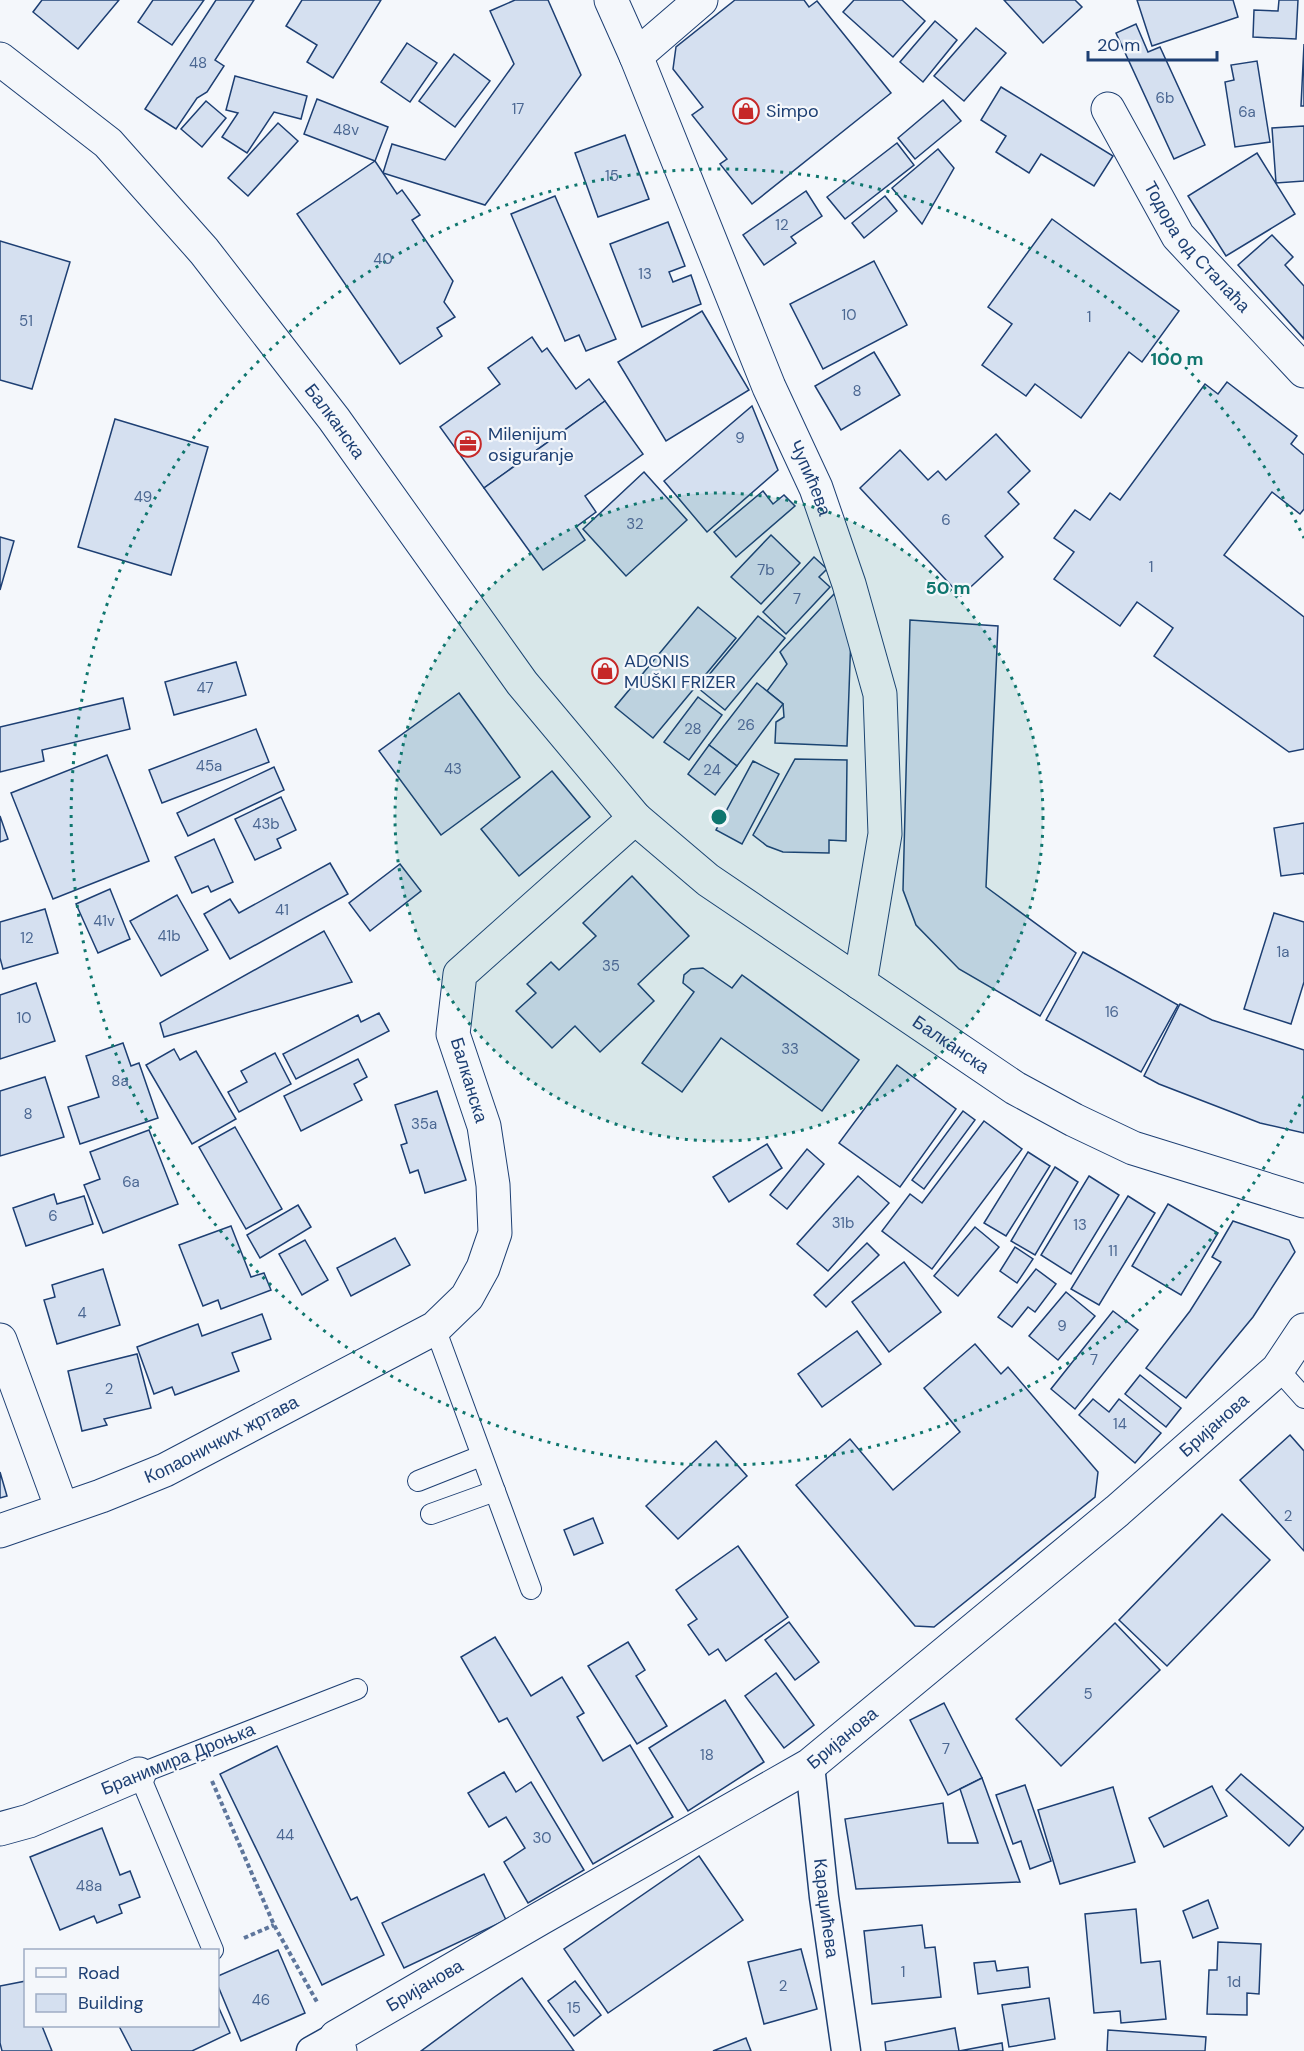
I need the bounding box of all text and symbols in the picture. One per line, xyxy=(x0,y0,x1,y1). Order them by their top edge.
scale bar xyxy=(1088,24,1217,62)
text: 20 m xyxy=(1097,33,1140,57)
house number: 48 xyxy=(189,53,207,73)
house number: 6b xyxy=(1156,88,1174,108)
shop icon: Simpo xyxy=(731,96,761,126)
house number: 17 xyxy=(512,99,524,119)
place label: Simpo xyxy=(766,99,819,123)
house number: 6a xyxy=(1238,102,1256,122)
house number: 48v xyxy=(333,120,359,140)
house number: 15 xyxy=(605,166,619,186)
street label: Тодора од Сталаћа xyxy=(1138,177,1256,318)
house number: 12 xyxy=(775,215,789,235)
house number: 40 xyxy=(373,249,393,269)
house number: 13 xyxy=(638,264,652,284)
house number: 10 xyxy=(842,305,856,325)
house number: 1 xyxy=(1087,307,1091,327)
house number: 51 xyxy=(19,311,33,331)
text: 100 m xyxy=(1150,347,1204,371)
street label: Балканска xyxy=(299,379,371,464)
house number: 8 xyxy=(852,381,862,401)
place label: Milenijum osiguranje xyxy=(488,422,574,467)
house number: 9 xyxy=(735,428,745,448)
office icon: Milenijum osiguranje xyxy=(453,429,483,459)
street label: Чупићева xyxy=(783,436,837,520)
house number: 49 xyxy=(134,487,152,507)
house number: 6 xyxy=(941,510,951,530)
house number: 32 xyxy=(626,514,644,534)
house number: 1 xyxy=(1149,557,1153,577)
house number: 7b xyxy=(757,560,775,580)
text: 50 m xyxy=(925,576,971,600)
house number: 7 xyxy=(793,589,801,609)
place label: ADONIS MUŠKI FRIZER xyxy=(624,649,736,694)
shop icon: ADONIS MUŠKI FRIZER xyxy=(590,656,620,686)
house number: 47 xyxy=(196,678,214,698)
house number: 26 xyxy=(737,715,755,735)
house number: 28 xyxy=(684,719,702,739)
house number: 45a xyxy=(196,756,222,776)
house number: 43 xyxy=(444,759,462,779)
house number: 24 xyxy=(703,760,721,780)
centre of rings xyxy=(709,807,729,827)
house number: 43b xyxy=(252,814,280,834)
house number: 41 xyxy=(275,900,289,920)
house number: 41v xyxy=(93,911,115,931)
house number: 41b xyxy=(157,926,181,946)
house number: 12 xyxy=(20,928,34,948)
house number: 1a xyxy=(1277,942,1289,962)
house number: 35 xyxy=(602,956,620,976)
house number: 16 xyxy=(1105,1002,1119,1022)
house number: 10 xyxy=(17,1008,31,1028)
street label: Балканска xyxy=(908,1010,995,1080)
street label: Балканска xyxy=(445,1034,494,1126)
house number: 33 xyxy=(781,1039,799,1059)
house number: 8a xyxy=(111,1071,129,1091)
house number: 8 xyxy=(23,1104,33,1124)
house number: 35a xyxy=(411,1114,437,1134)
house number: 6a xyxy=(122,1172,140,1192)
house number: 6 xyxy=(48,1206,58,1226)
house number: 31b xyxy=(832,1213,854,1233)
house number: 13 xyxy=(1073,1215,1087,1235)
house number: 11 xyxy=(1108,1241,1118,1261)
house number: 4 xyxy=(77,1303,87,1323)
house number: 9 xyxy=(1057,1316,1067,1336)
house number: 7 xyxy=(1090,1350,1098,1370)
house number: 2 xyxy=(105,1379,113,1399)
street label: Бријанова xyxy=(1174,1387,1255,1463)
street label: Копаоничких жртава xyxy=(141,1389,304,1489)
house number: 14 xyxy=(1113,1414,1127,1434)
house number: 2 xyxy=(1284,1506,1292,1526)
house number: 5 xyxy=(1083,1684,1093,1704)
street label: Бријанова xyxy=(802,1701,884,1775)
street label: Бранимира Дроњка xyxy=(97,1717,260,1801)
house number: 7 xyxy=(942,1739,950,1759)
house number: 18 xyxy=(700,1745,714,1765)
house number: 44 xyxy=(276,1825,294,1845)
house number: 30 xyxy=(532,1828,552,1848)
street label: Караџићева xyxy=(808,1857,845,1960)
house number: 48a xyxy=(76,1876,102,1896)
legend xyxy=(24,1949,219,2027)
street label: Бријанова xyxy=(382,1953,468,2017)
text: Road xyxy=(78,1961,120,1985)
house number: 1 xyxy=(901,1962,905,1982)
house number: 1d xyxy=(1227,1972,1241,1992)
house number: 2 xyxy=(779,1976,787,1996)
house number: 46 xyxy=(252,1990,270,2010)
text: Building xyxy=(78,1991,143,2015)
house number: 15 xyxy=(567,1998,581,2018)

